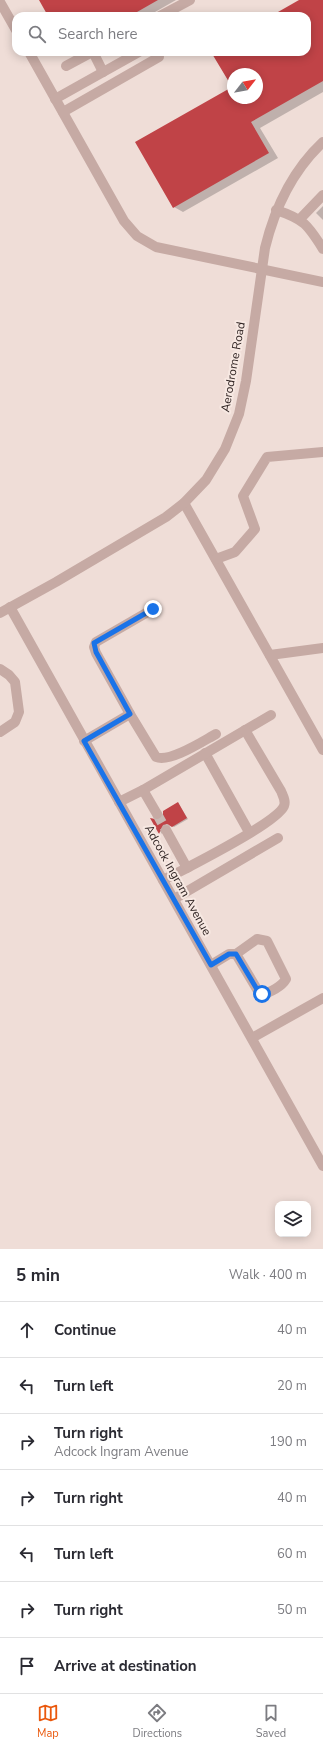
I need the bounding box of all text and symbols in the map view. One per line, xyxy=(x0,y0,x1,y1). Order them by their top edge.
search box xyxy=(12,12,311,56)
icon: search xyxy=(26,23,48,45)
text: Search here xyxy=(58,24,138,44)
north arrow xyxy=(227,68,263,104)
street label: Aerodrome Road xyxy=(217,321,249,413)
route end xyxy=(144,600,162,618)
street label: Adcock Ingram Avenue xyxy=(141,822,215,938)
route start xyxy=(253,985,271,1003)
map controls xyxy=(275,1201,311,1237)
button: layers xyxy=(275,1201,311,1237)
text: 5 min xyxy=(16,1264,60,1287)
text: Walk · 400 m xyxy=(229,1266,307,1284)
icon: ahead xyxy=(16,1319,38,1341)
text: Continue xyxy=(54,1320,116,1340)
text: 40 m xyxy=(277,1321,307,1339)
icon: left xyxy=(16,1375,38,1397)
text: Turn left xyxy=(54,1376,113,1396)
text: 20 m xyxy=(277,1377,307,1395)
text: Turn right xyxy=(54,1423,123,1443)
icon: right xyxy=(16,1431,38,1453)
text: 190 m xyxy=(269,1433,307,1451)
text: Adcock Ingram Avenue xyxy=(54,1443,189,1461)
icon: right xyxy=(16,1487,38,1509)
text: Turn right xyxy=(54,1488,123,1508)
text: 40 m xyxy=(277,1489,307,1507)
icon: left xyxy=(16,1543,38,1565)
text: Turn left xyxy=(54,1544,113,1564)
text: 60 m xyxy=(277,1545,307,1563)
icon: right xyxy=(16,1599,38,1621)
text: Turn right xyxy=(54,1600,123,1620)
text: 50 m xyxy=(277,1601,307,1619)
icon: arrive xyxy=(16,1655,38,1677)
text: Arrive at destination xyxy=(54,1656,197,1676)
tab: Map xyxy=(37,1702,59,1741)
tab: Directions xyxy=(133,1702,182,1741)
tab: Saved xyxy=(256,1702,286,1741)

